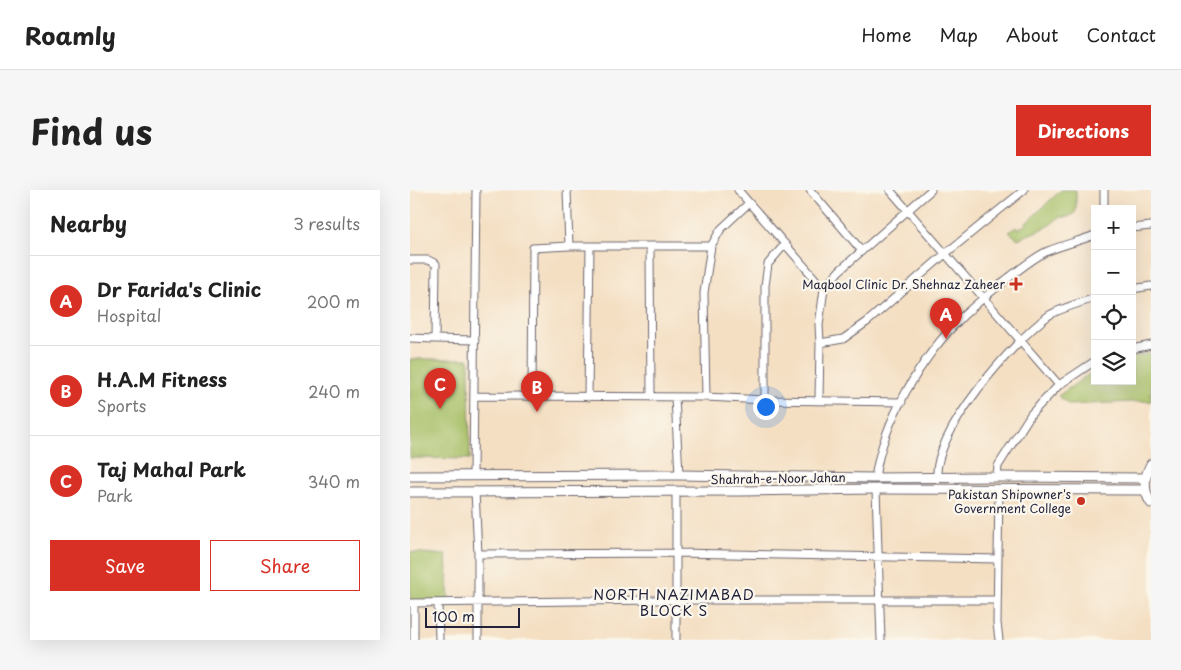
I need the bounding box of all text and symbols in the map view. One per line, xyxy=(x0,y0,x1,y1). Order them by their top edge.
text: Roamly xyxy=(25,17,116,53)
text: Home xyxy=(861,21,911,48)
text: Map xyxy=(939,21,978,48)
text: About xyxy=(1006,21,1058,48)
text: Contact xyxy=(1086,21,1156,48)
text: Find us xyxy=(30,104,152,157)
button: Directions xyxy=(1016,105,1151,156)
map controls xyxy=(1091,205,1136,385)
button: + xyxy=(1091,205,1136,250)
text: Nearby xyxy=(50,207,127,239)
text: 3 results xyxy=(293,211,360,235)
button: − xyxy=(1091,250,1136,295)
text: Dr Farida's Clinic xyxy=(97,275,261,303)
place label: Maqbool Clinic Dr. Shehnaz Zaheer xyxy=(802,275,1005,293)
marker: Maqbool Clinic Dr. Shehnaz Zaheer xyxy=(1009,277,1023,291)
text: A xyxy=(60,289,72,313)
text: 200 m xyxy=(307,289,360,313)
button: locate xyxy=(1091,295,1136,340)
pin: A xyxy=(930,298,962,339)
text: Hospital xyxy=(97,303,161,327)
button: layers xyxy=(1091,340,1136,385)
text: H.A.M Fitness xyxy=(97,365,227,393)
pin: C xyxy=(424,368,456,409)
pin: B xyxy=(521,371,553,412)
text: B xyxy=(61,379,71,403)
text: 240 m xyxy=(308,379,360,403)
text: Sports xyxy=(97,393,146,417)
your location xyxy=(753,394,779,420)
text: Taj Mahal Park xyxy=(97,455,246,483)
street label: Shahrah-e-Noor Jahan xyxy=(710,468,846,488)
text: C xyxy=(60,469,72,493)
text: 340 m xyxy=(308,469,360,493)
text: Park xyxy=(97,483,133,507)
place label: Pakistan Shipowner's Government College xyxy=(948,485,1072,517)
marker: Pakistan Shipowner's Government College xyxy=(1075,495,1087,507)
button: Save xyxy=(50,540,200,591)
button: Share xyxy=(210,540,360,591)
district label: NORTH NAZIMABAD BLOCK S xyxy=(593,584,755,621)
scale bar xyxy=(425,605,520,628)
text: 100 m xyxy=(432,606,475,627)

